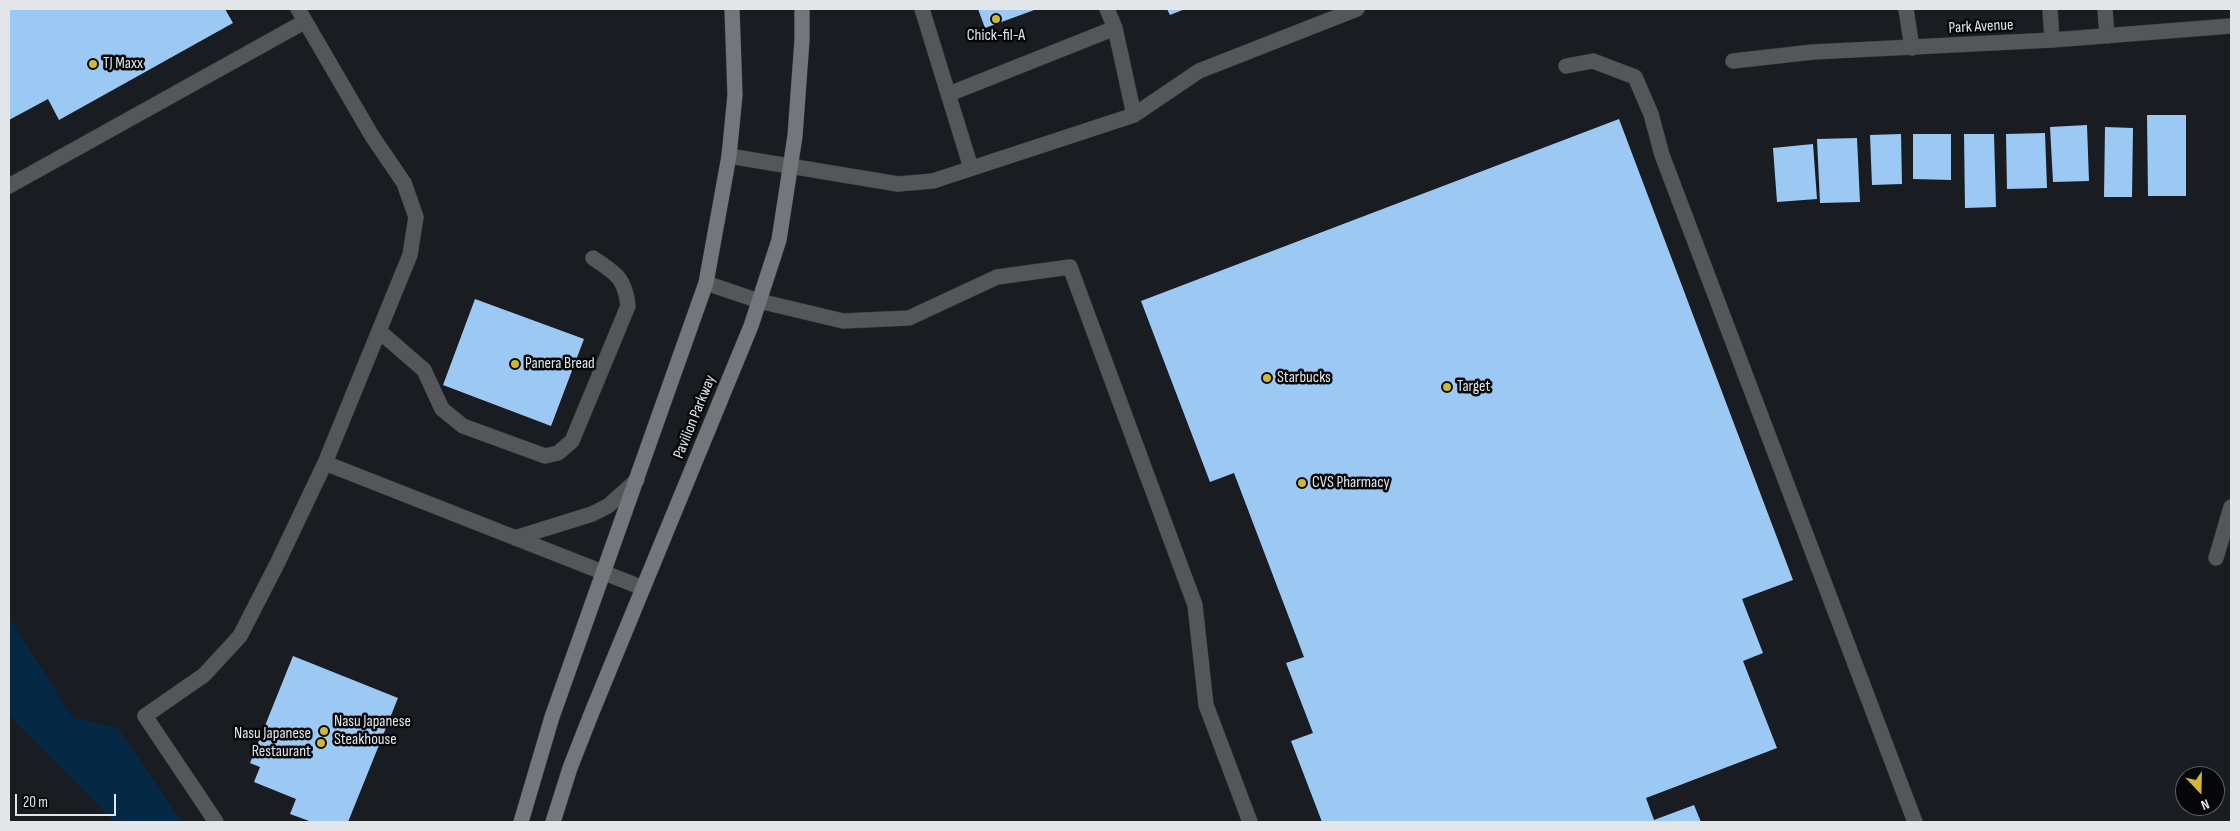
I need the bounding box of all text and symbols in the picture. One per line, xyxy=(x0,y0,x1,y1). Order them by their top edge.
marker: Chick-fil-A xyxy=(990,13,1002,25)
street label: Park Avenue xyxy=(1948,16,2014,38)
place label: Chick-fil-A xyxy=(967,26,1025,46)
place label: TJ Maxx xyxy=(103,54,143,74)
marker: TJ Maxx xyxy=(87,58,99,70)
place label: Panera Bread xyxy=(525,354,595,374)
marker: Panera Bread xyxy=(509,358,521,370)
place label: Starbucks xyxy=(1277,368,1331,388)
street label: Pavilion Parkway xyxy=(670,372,720,462)
marker: Starbucks xyxy=(1261,372,1273,384)
place label: Target xyxy=(1457,377,1490,397)
marker: Target xyxy=(1441,381,1453,393)
place label: CVS Pharmacy xyxy=(1312,473,1390,493)
marker: CVS Pharmacy xyxy=(1296,477,1308,489)
place label: Nasu Japanese Steakhouse xyxy=(334,712,411,750)
place label: Nasu Japanese Restaurant xyxy=(234,724,311,762)
marker: Nasu Japanese Steakhouse xyxy=(318,725,330,737)
marker: Nasu Japanese Restaurant xyxy=(315,737,327,749)
north arrow xyxy=(2175,766,2225,816)
scale bar xyxy=(18,784,119,816)
text: 20 m xyxy=(23,793,48,812)
text: N xyxy=(2199,795,2212,814)

